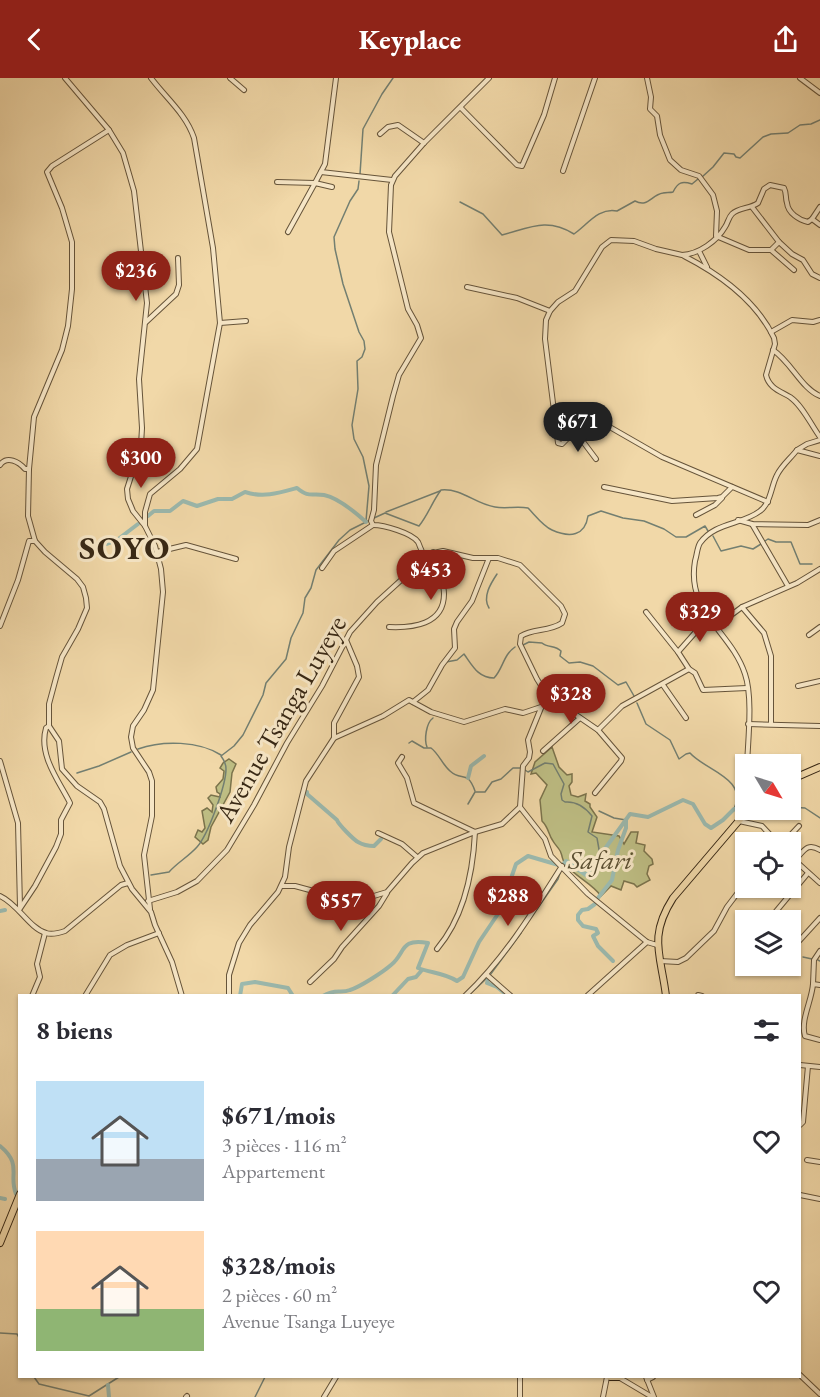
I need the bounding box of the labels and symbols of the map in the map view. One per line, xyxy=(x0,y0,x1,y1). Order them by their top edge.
pin: $236 xyxy=(100,251,172,302)
pin: $671 xyxy=(542,402,614,453)
pin: $300 xyxy=(105,438,177,489)
district label: SOYO xyxy=(79,526,171,569)
pin: $453 xyxy=(395,550,467,601)
pin: $329 xyxy=(664,592,736,643)
street label: Avenue Tsanga Luyeye xyxy=(207,609,354,829)
pin: $328 xyxy=(535,674,607,725)
north arrow xyxy=(735,754,801,820)
park label: Safari xyxy=(567,842,633,877)
pin: $288 xyxy=(472,876,544,927)
pin: $557 xyxy=(305,881,377,932)

